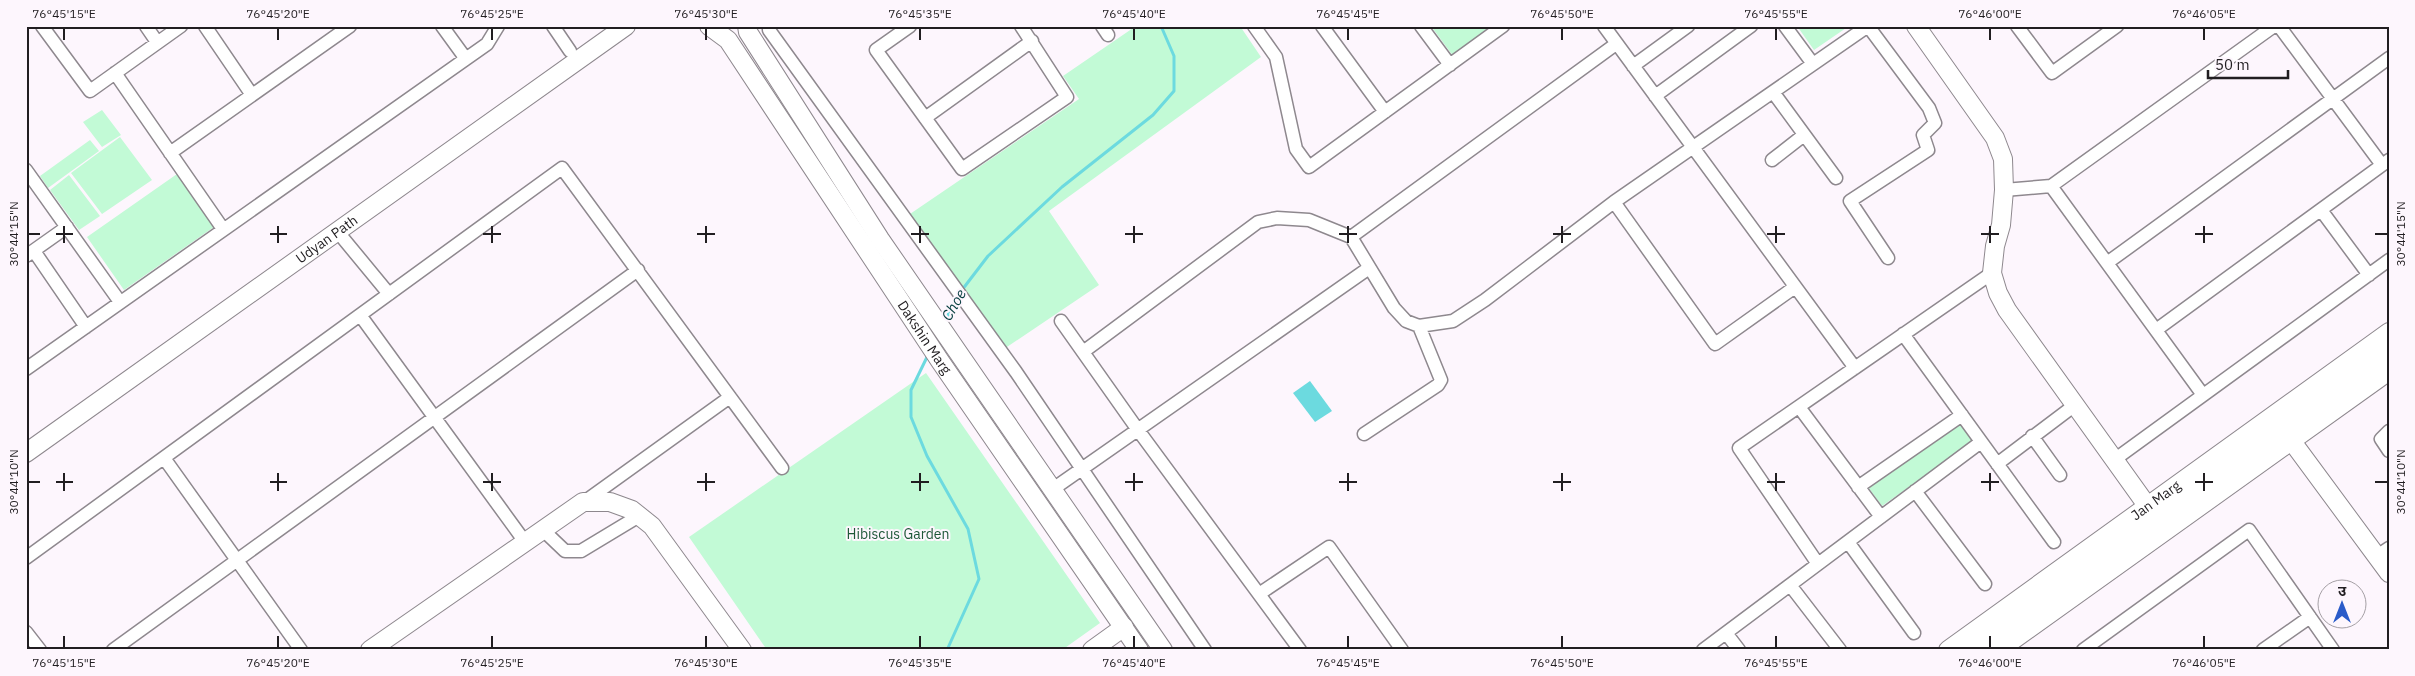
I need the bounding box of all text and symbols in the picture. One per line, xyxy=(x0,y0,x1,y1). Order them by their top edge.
text: 76°45'15"E xyxy=(32,6,96,21)
text: 76°45'20"E xyxy=(246,6,310,21)
text: 76°45'25"E xyxy=(460,6,524,21)
text: 76°45'30"E xyxy=(674,6,738,21)
text: 76°45'35"E xyxy=(888,6,952,21)
text: 76°45'40"E xyxy=(1102,6,1166,21)
text: 76°45'45"E xyxy=(1316,6,1380,21)
text: 76°45'50"E xyxy=(1530,6,1594,21)
text: 76°45'55"E xyxy=(1744,6,1808,21)
text: 76°46'00"E xyxy=(1958,6,2022,21)
text: 76°46'05"E xyxy=(2172,6,2236,21)
scale bar xyxy=(2208,48,2288,80)
text: 50 m xyxy=(2215,55,2250,74)
text: 30°44'15"N xyxy=(6,201,21,267)
text: 30°44'15"N xyxy=(2393,201,2408,267)
street label: Udyan Path xyxy=(292,211,361,267)
water label: Choe xyxy=(937,285,970,324)
street label: Dakshin Marg xyxy=(894,297,956,378)
text: 30°44'10"N xyxy=(6,449,21,515)
text: 30°44'10"N xyxy=(2393,449,2408,515)
street label: Jan Marg xyxy=(2127,476,2185,524)
park label: Hibiscus Garden xyxy=(847,525,949,543)
north arrow xyxy=(2318,578,2368,628)
text: उ xyxy=(2338,582,2347,600)
text: 76°45'15"E xyxy=(32,655,96,670)
text: 76°45'20"E xyxy=(246,655,310,670)
text: 76°45'25"E xyxy=(460,655,524,670)
text: 76°45'30"E xyxy=(674,655,738,670)
text: 76°45'35"E xyxy=(888,655,952,670)
text: 76°45'40"E xyxy=(1102,655,1166,670)
text: 76°45'45"E xyxy=(1316,655,1380,670)
text: 76°45'50"E xyxy=(1530,655,1594,670)
text: 76°45'55"E xyxy=(1744,655,1808,670)
text: 76°46'00"E xyxy=(1958,655,2022,670)
text: 76°46'05"E xyxy=(2172,655,2236,670)

